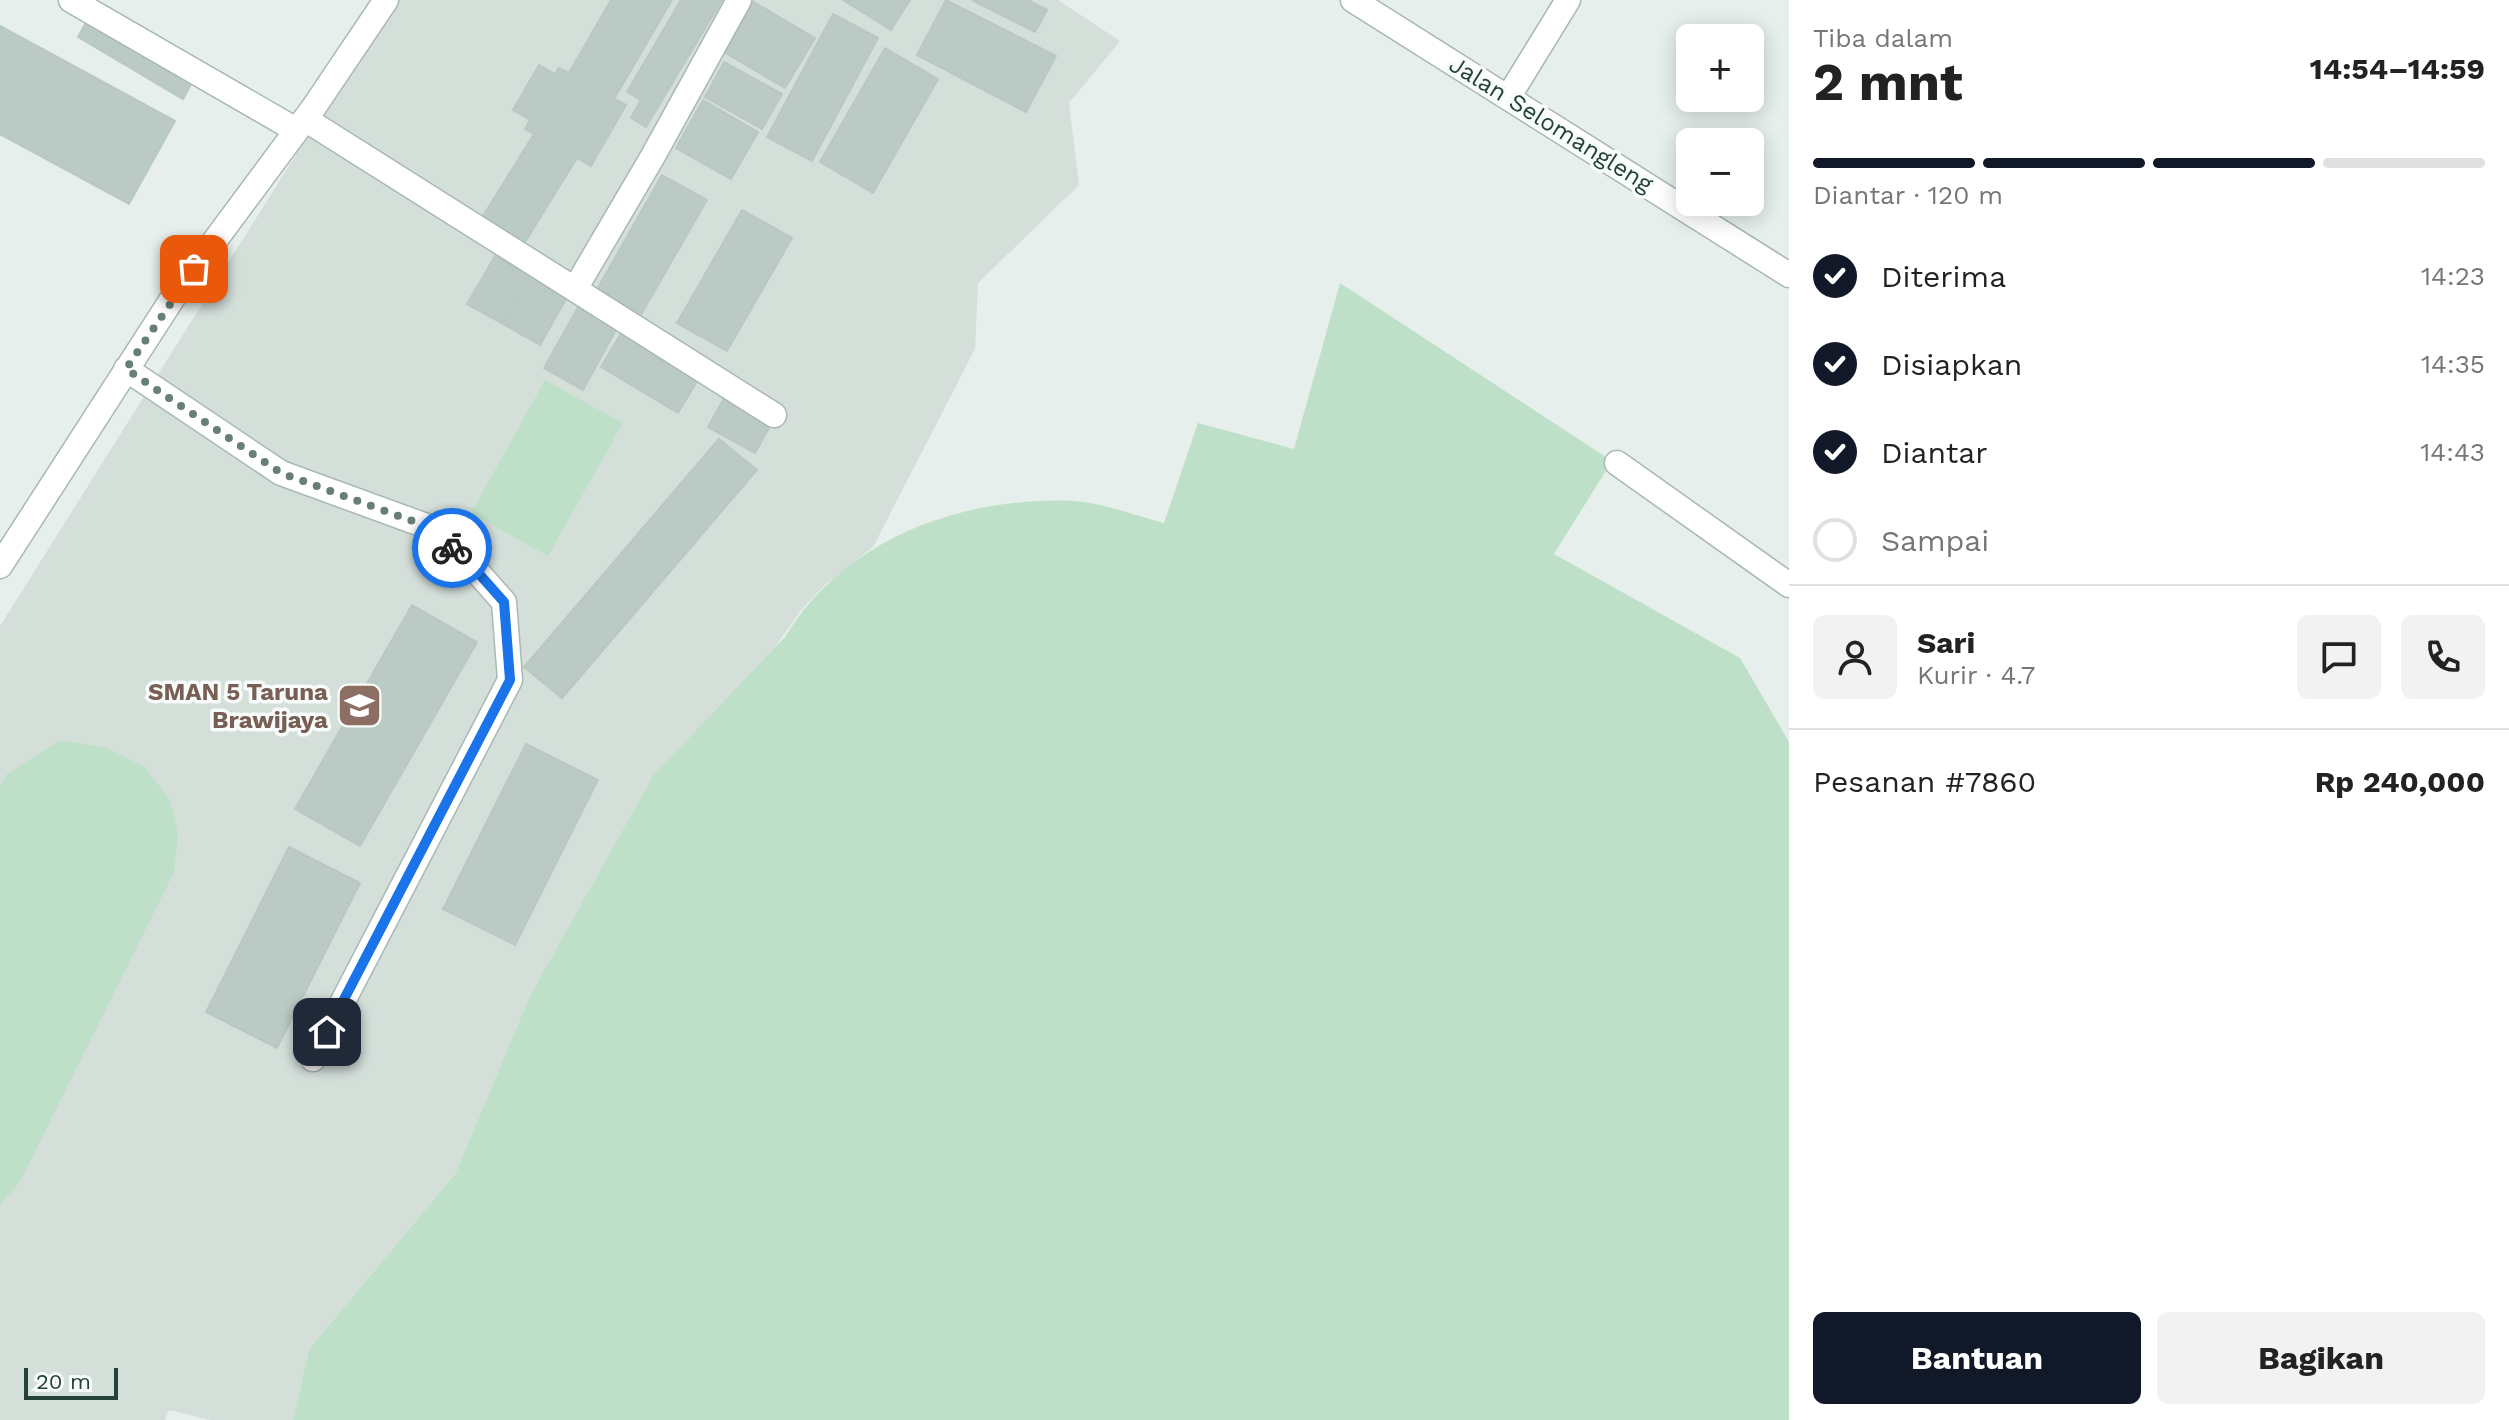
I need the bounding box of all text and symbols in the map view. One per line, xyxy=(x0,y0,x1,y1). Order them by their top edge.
text: Tiba dalam xyxy=(1813,23,1953,53)
map controls xyxy=(1676,24,1764,216)
button: + xyxy=(1676,24,1764,112)
street label: Jalan Selomangleng xyxy=(1444,50,1658,198)
text: 14:54–14:59 xyxy=(2310,51,2485,86)
text: 2 mnt xyxy=(1813,52,1963,113)
button: − xyxy=(1676,128,1764,216)
text: Diantar · 120 m xyxy=(1813,180,2003,210)
pin xyxy=(160,235,228,303)
icon: bag xyxy=(172,247,216,291)
icon: check xyxy=(1813,254,1857,298)
text: Diterima xyxy=(1881,259,2006,294)
text: 14:23 xyxy=(2421,261,2485,291)
icon: check xyxy=(1813,342,1857,386)
text: Disiapkan xyxy=(1881,347,2022,382)
text: 14:35 xyxy=(2421,349,2485,379)
icon: check xyxy=(1813,430,1857,474)
text: Diantar xyxy=(1881,435,1988,470)
text: 14:43 xyxy=(2420,437,2485,467)
courier xyxy=(412,508,492,588)
text: Sampai xyxy=(1881,523,1989,558)
icon: bike xyxy=(430,526,474,570)
button: person xyxy=(1813,615,1897,699)
button: chat xyxy=(2297,615,2381,699)
button: phone xyxy=(2401,615,2485,699)
text: Sari xyxy=(1917,625,1975,660)
text: Kurir · 4.7 xyxy=(1917,660,2035,690)
place label: SMAN 5 Taruna Brawijaya xyxy=(148,678,328,734)
school or university icon: SMAN 5 Taruna Brawijaya xyxy=(335,682,383,730)
text: Pesanan #7860 xyxy=(1813,764,2036,799)
text: Rp 240,000 xyxy=(2315,764,2485,799)
pin xyxy=(293,998,361,1066)
icon: home xyxy=(305,1010,349,1054)
button: Bantuan xyxy=(1813,1312,2141,1404)
button: Bagikan xyxy=(2157,1312,2485,1404)
scale bar xyxy=(24,1364,118,1400)
text: 20 m xyxy=(36,1369,91,1394)

